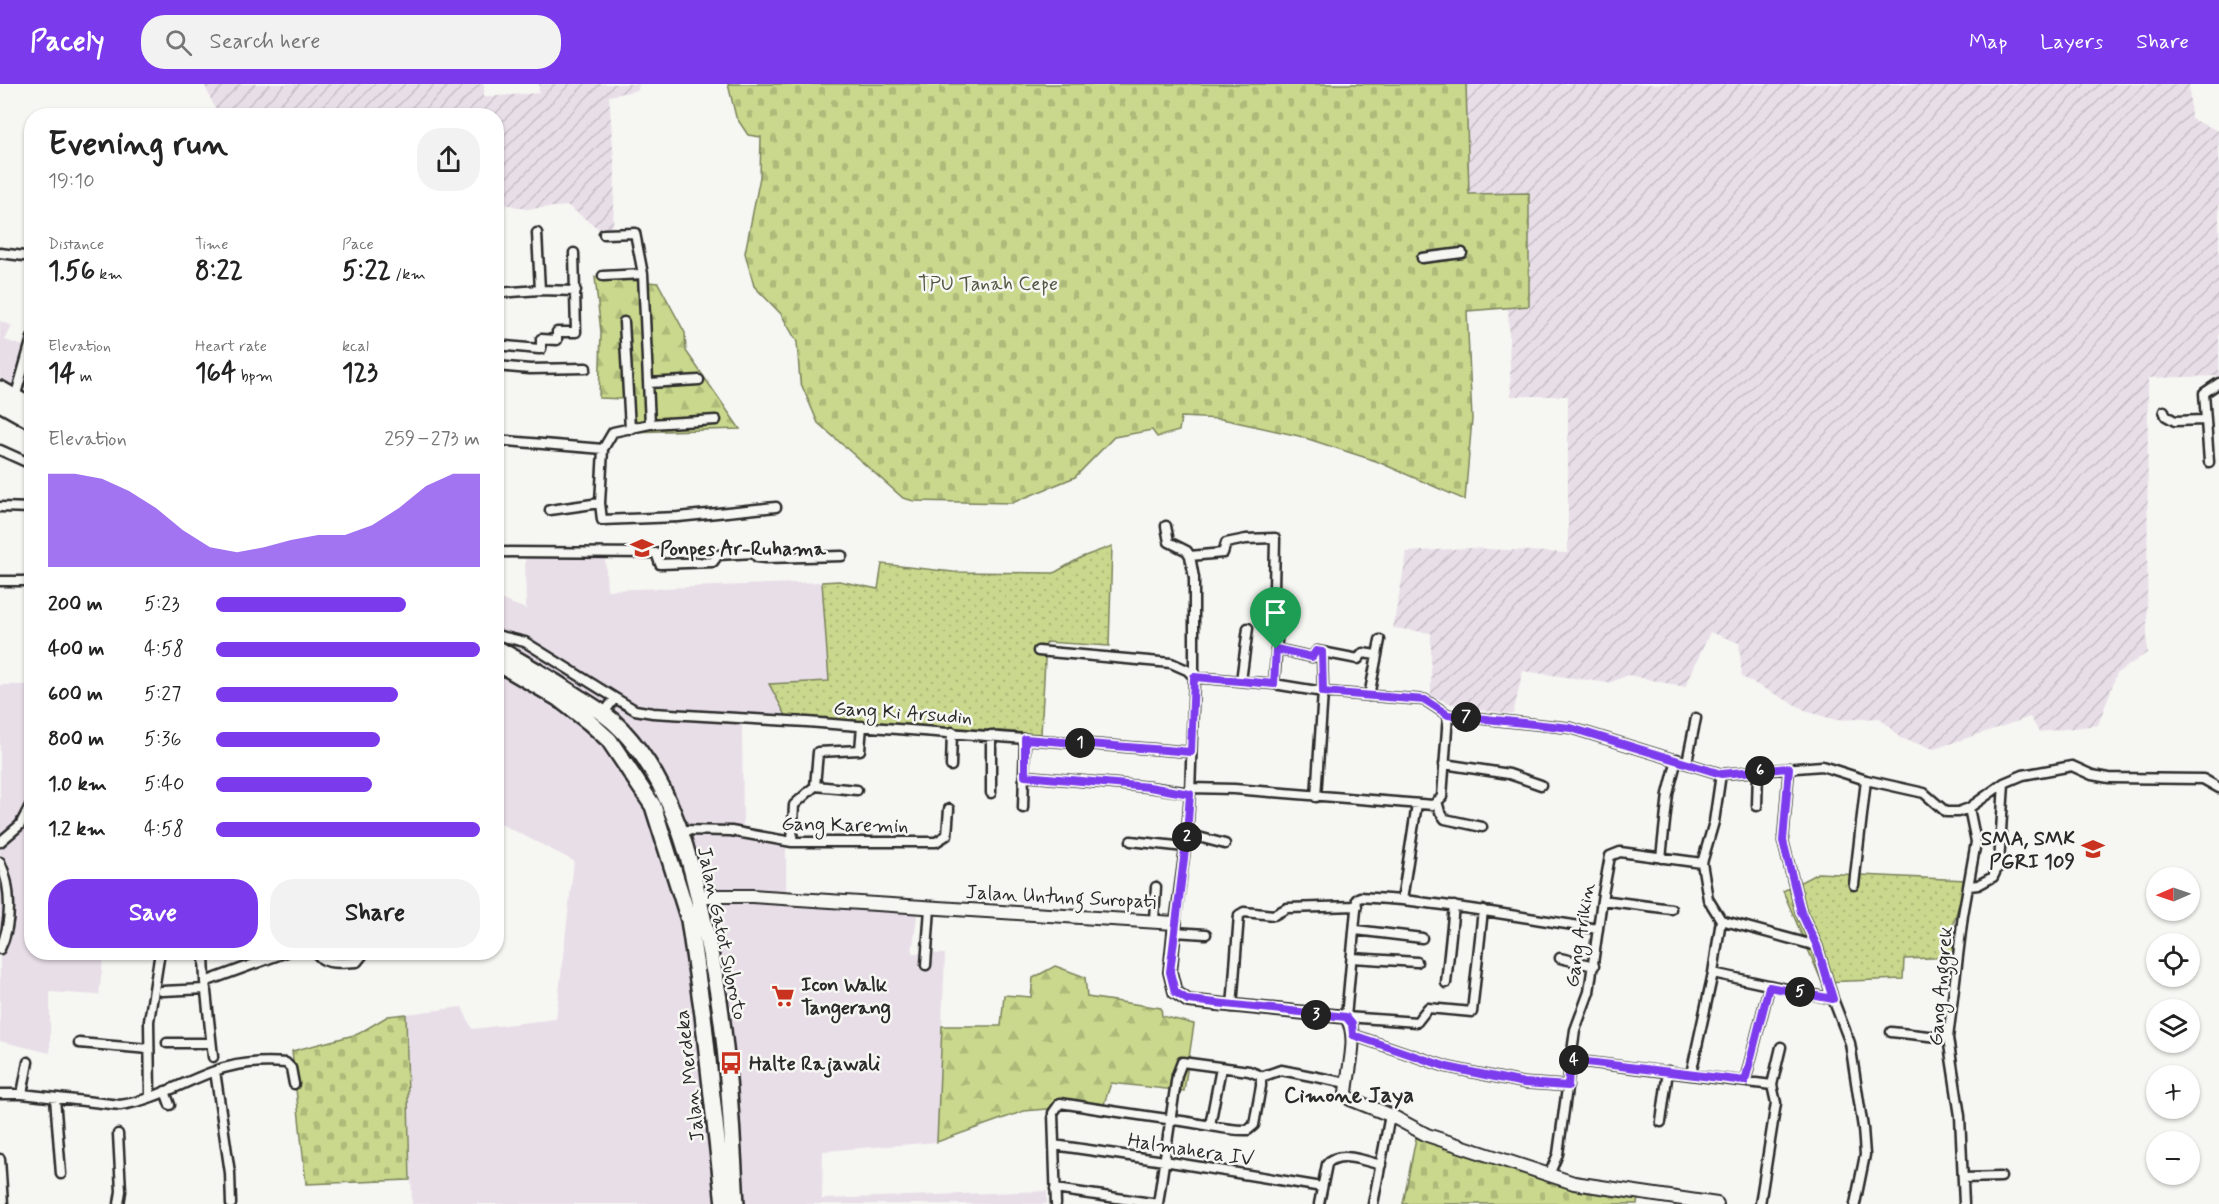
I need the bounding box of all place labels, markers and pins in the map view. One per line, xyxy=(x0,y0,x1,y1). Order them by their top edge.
school or university icon: Ponpes Ar-Ruhama xyxy=(629,535,655,561)
place label: Ponpes Ar-Ruhama xyxy=(660,536,827,563)
pin xyxy=(1250,587,1301,649)
pin: 7 xyxy=(1451,702,1481,732)
pin: 1 xyxy=(1065,728,1095,758)
pin: 6 xyxy=(1745,756,1775,786)
pin: 2 xyxy=(1172,822,1202,852)
place label: SMA, SMK PGRI 109 xyxy=(1981,826,2075,876)
school or university icon: SMA, SMK PGRI 109 xyxy=(2080,836,2106,862)
place label: Icon Walk Tangerang xyxy=(801,972,891,1024)
pin: 5 xyxy=(1785,977,1815,1007)
supermarket icon: Icon Walk Tangerang xyxy=(770,983,796,1009)
pin: 3 xyxy=(1301,1000,1331,1030)
pin: 4 xyxy=(1559,1045,1589,1075)
bus stop icon: Halte Rajawali xyxy=(718,1050,744,1076)
place label: Halte Rajawali xyxy=(749,1051,880,1078)

